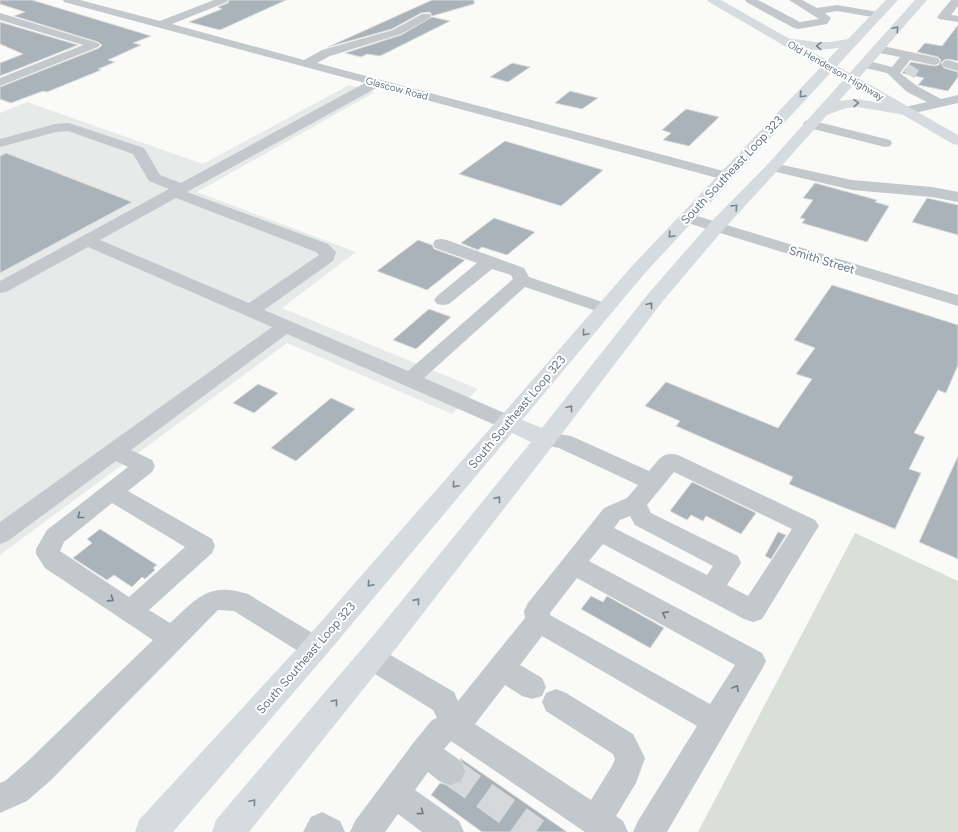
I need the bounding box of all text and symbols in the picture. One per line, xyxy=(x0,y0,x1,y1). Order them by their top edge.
one-way arrow xyxy=(891,26,898,33)
street label: Old Henderson Highway xyxy=(785,37,887,104)
one-way arrow xyxy=(816,41,822,50)
street label: Glascow Road xyxy=(364,74,430,103)
one-way arrow xyxy=(799,90,806,98)
one-way arrow xyxy=(853,99,859,107)
street label: South Southeast Loop 323 xyxy=(678,113,786,227)
one-way arrow xyxy=(730,205,737,212)
one-way arrow xyxy=(668,230,675,238)
street label: Smith Street xyxy=(787,243,857,277)
one-way arrow xyxy=(645,303,652,310)
one-way arrow xyxy=(582,328,589,335)
street label: South Southeast Loop 323 xyxy=(466,353,568,471)
one-way arrow xyxy=(565,406,572,413)
one-way arrow xyxy=(453,481,460,488)
one-way arrow xyxy=(494,497,501,504)
one-way arrow xyxy=(77,511,84,519)
one-way arrow xyxy=(368,579,375,587)
one-way arrow xyxy=(107,594,114,601)
one-way arrow xyxy=(413,598,420,605)
street label: South Southeast Loop 323 xyxy=(254,599,358,717)
one-way arrow xyxy=(662,612,669,619)
one-way arrow xyxy=(731,685,738,692)
one-way arrow xyxy=(331,699,338,706)
one-way arrow xyxy=(248,799,255,807)
one-way arrow xyxy=(417,808,424,815)

